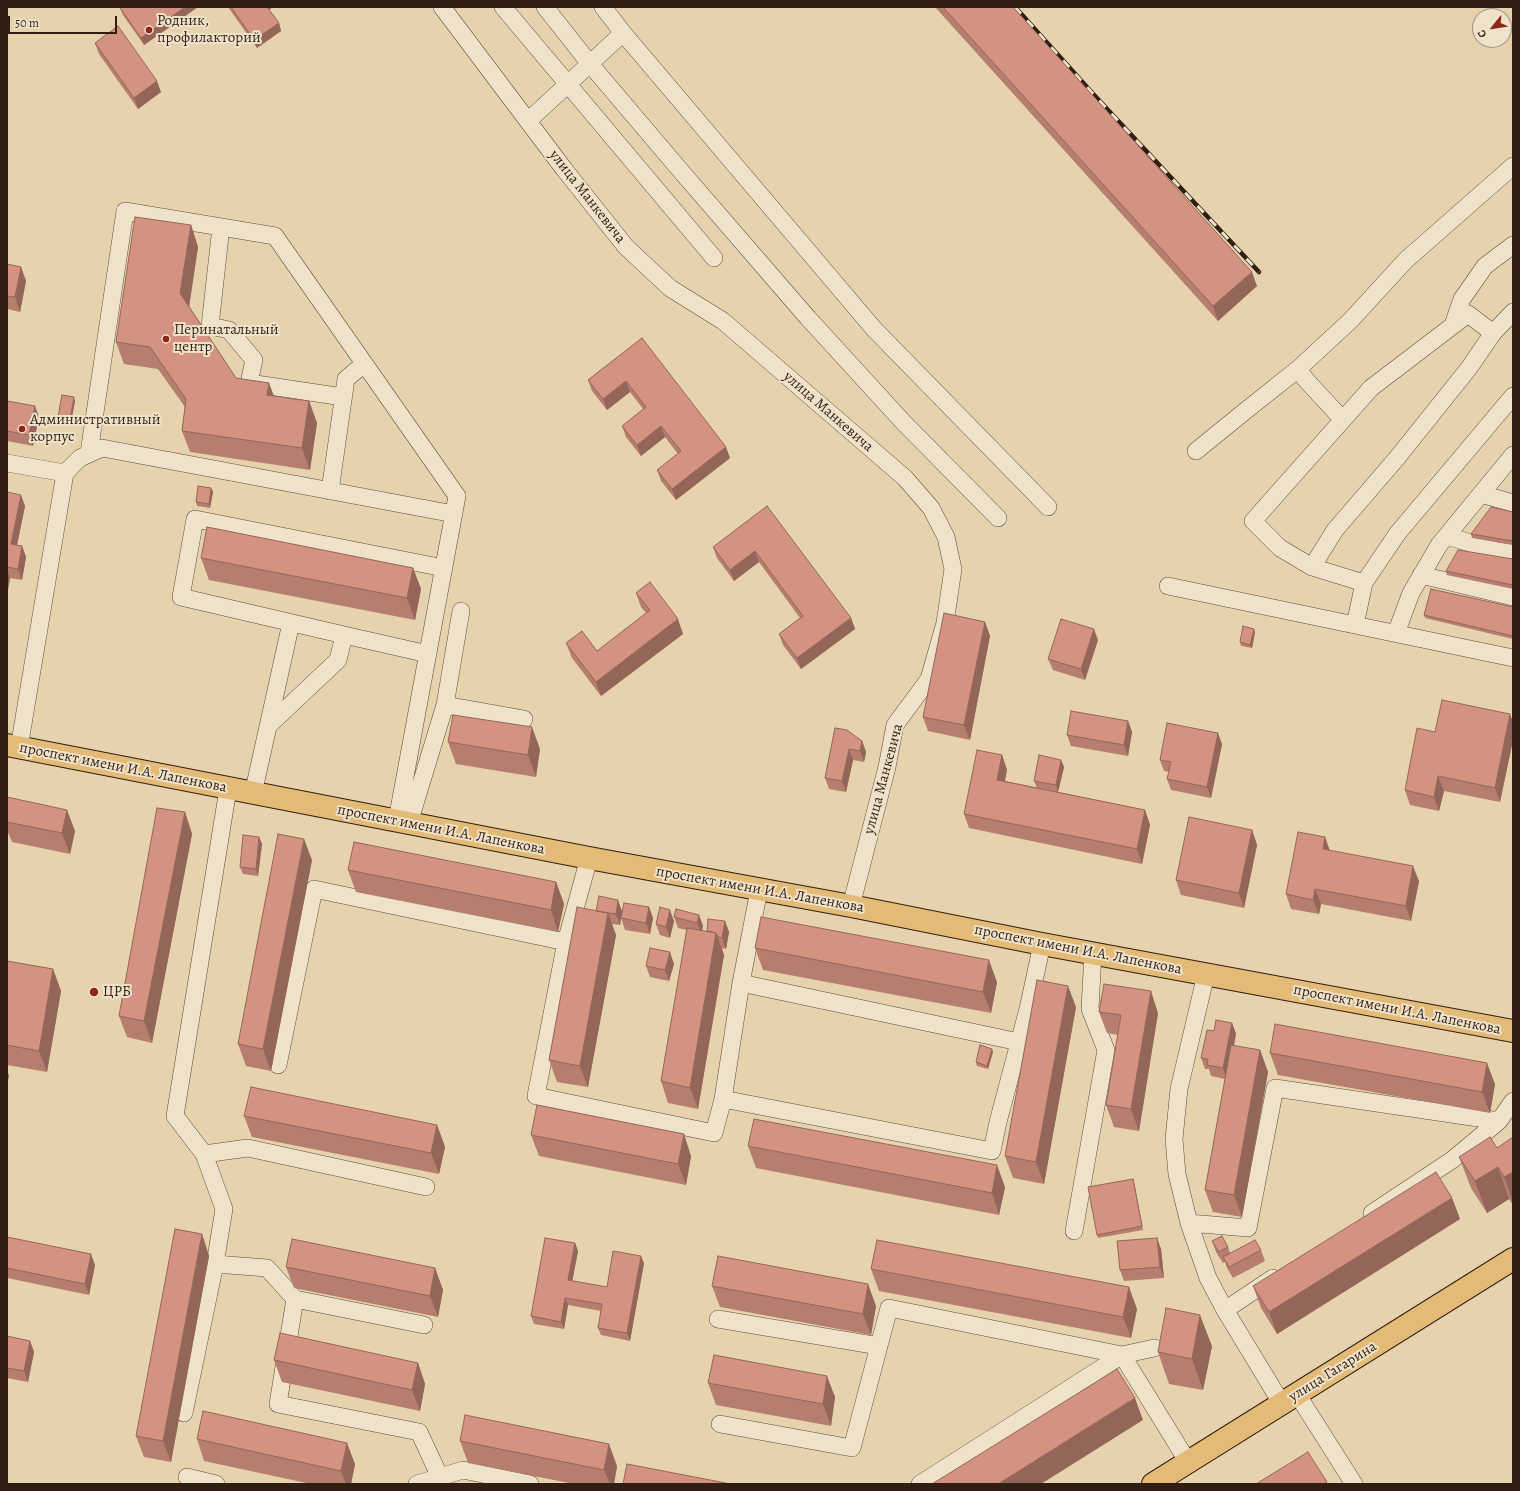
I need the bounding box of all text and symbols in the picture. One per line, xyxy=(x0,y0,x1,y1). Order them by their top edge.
scale bar xyxy=(10,8,119,34)
north arrow xyxy=(1472,8,1512,48)
place label: Родник, профилакторий xyxy=(157,12,261,47)
text: 50 m xyxy=(15,15,39,31)
marker: Родник, профилакторий xyxy=(144,25,154,35)
text: С xyxy=(1474,27,1490,40)
street label: улица Манкевича xyxy=(545,147,629,247)
place label: Перинатальный центр xyxy=(174,321,279,356)
marker: Перинатальный центр xyxy=(161,334,171,344)
street label: улица Манкевича xyxy=(779,368,877,456)
place label: Административный корпус xyxy=(30,411,161,446)
marker: Административный корпус xyxy=(17,424,27,434)
street label: улица Манкевича xyxy=(861,722,907,836)
street label: проспект имени И.А. Лапенкова xyxy=(18,739,228,797)
street label: проспект имени И.А. Лапенкова xyxy=(336,801,546,859)
street label: проспект имени И.А. Лапенкова xyxy=(655,863,865,917)
street label: проспект имени И.А. Лапенкова xyxy=(973,921,1183,979)
street label: проспект имени И.А. Лапенкова xyxy=(1292,981,1502,1039)
place label: ЦРБ xyxy=(103,983,131,1001)
marker: ЦРБ xyxy=(88,986,100,998)
street label: улица Гагарина xyxy=(1286,1338,1380,1406)

